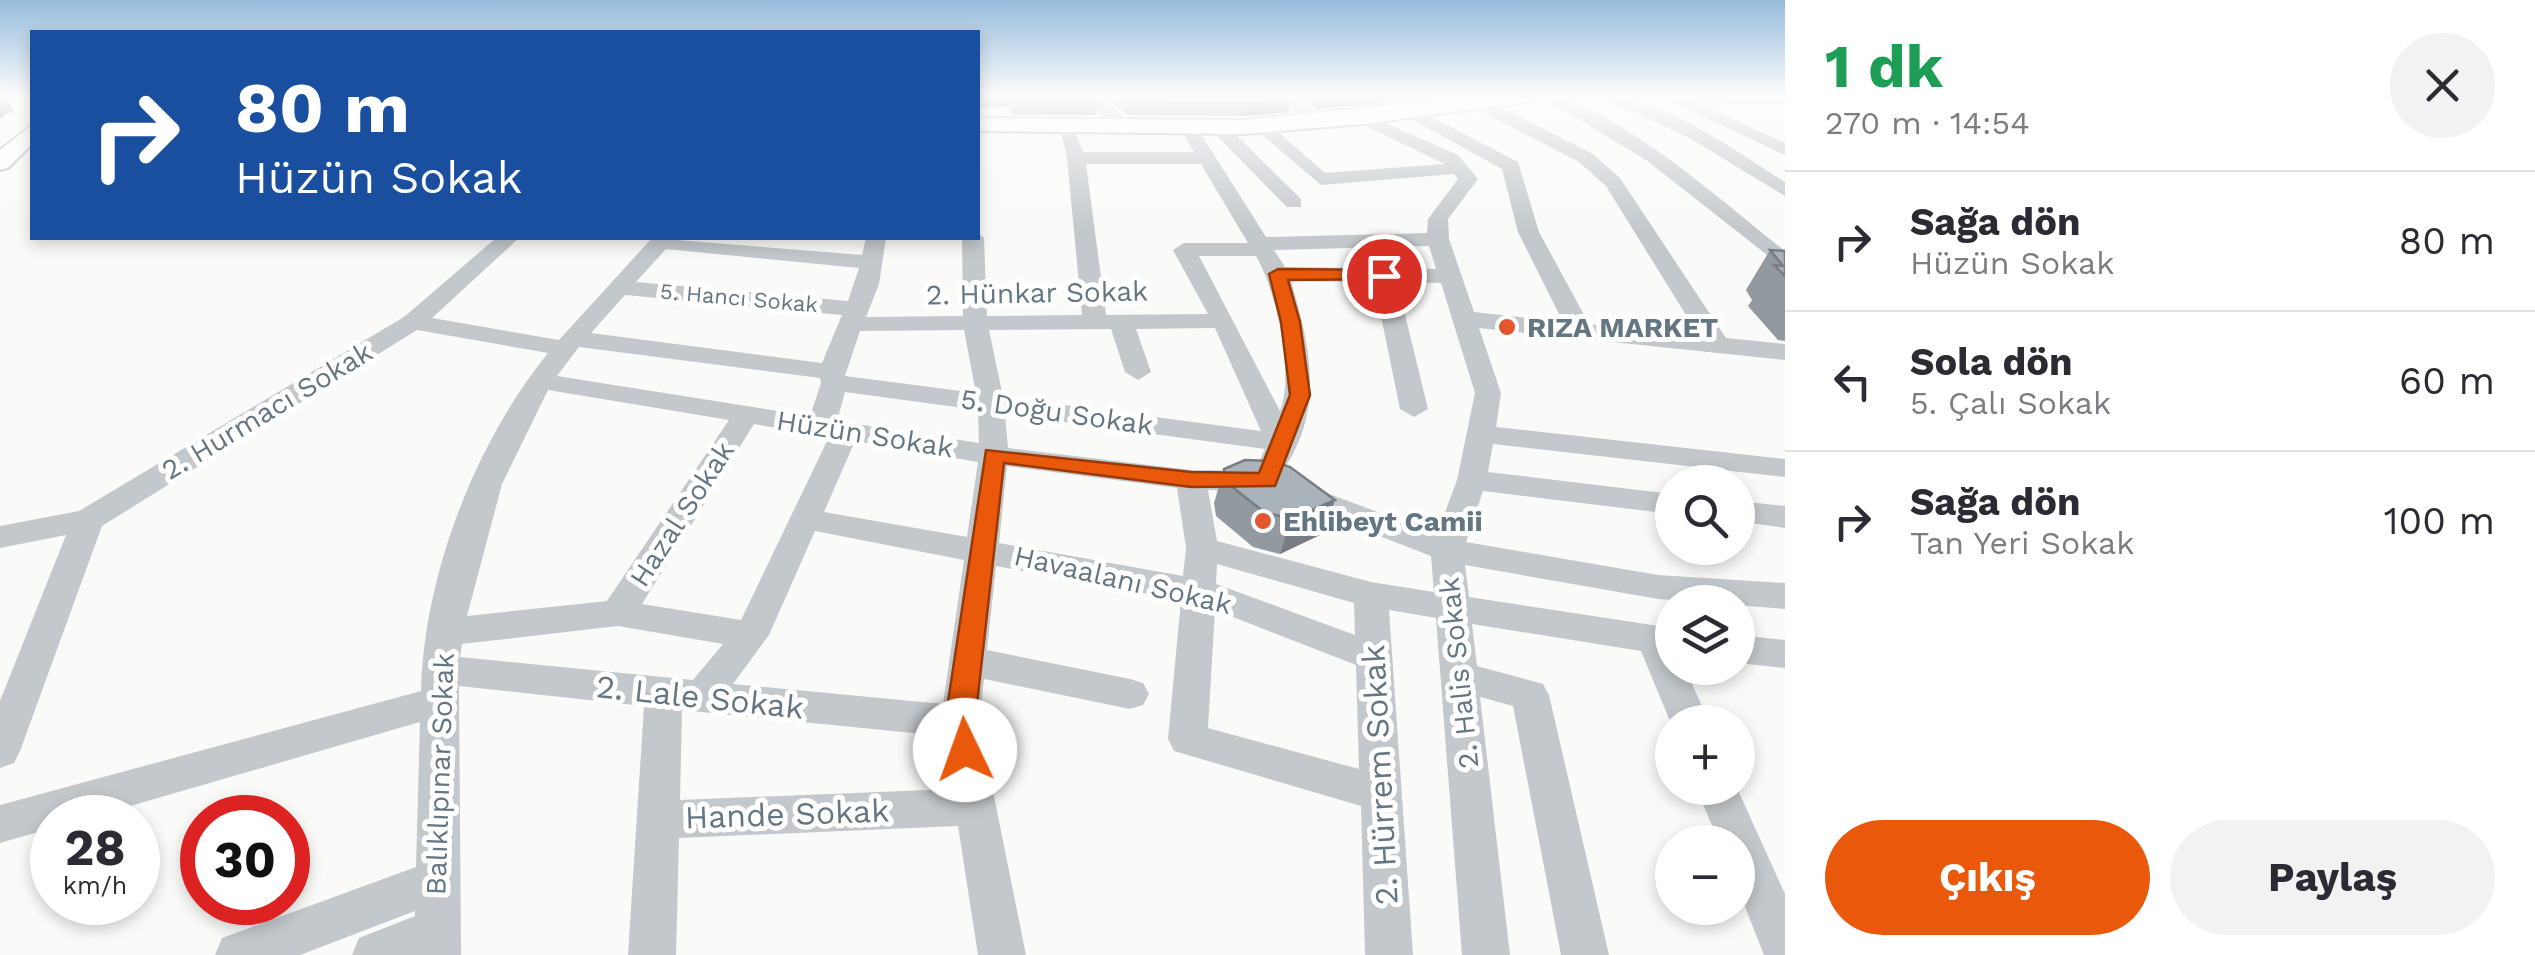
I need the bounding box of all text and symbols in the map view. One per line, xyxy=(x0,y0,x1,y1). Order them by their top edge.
text: 1 dk xyxy=(1825,31,1943,102)
button: close xyxy=(2390,33,2495,138)
text: 80 m xyxy=(235,67,410,149)
icon: right xyxy=(70,70,200,200)
text: 270 m · 14:54 xyxy=(1825,104,2030,142)
text: Hüzün Sokak xyxy=(235,151,522,204)
text: Sağa dön xyxy=(1910,200,2081,244)
icon: right xyxy=(1825,214,1880,269)
text: 80 m xyxy=(2399,219,2495,263)
pin xyxy=(1342,234,1427,319)
text: Hüzün Sokak xyxy=(1910,244,2114,282)
icon: arrive xyxy=(1357,249,1412,304)
street label: 2. Hünkar Sokak xyxy=(926,275,1148,311)
street label: 5. Hancı Sokak xyxy=(659,279,819,317)
place label: RIZA MARKET xyxy=(1527,311,1718,344)
marker: RIZA MARKET xyxy=(1496,316,1518,338)
street label: 2. Hurmacı Sokak xyxy=(156,335,378,487)
text: Sola dön xyxy=(1910,340,2073,384)
icon: left xyxy=(1825,354,1880,409)
text: 60 m xyxy=(2399,359,2495,403)
street label: 5. Doğu Sokak xyxy=(959,382,1156,442)
text: 5. Çalı Sokak xyxy=(1910,384,2111,422)
street label: Hüzün Sokak xyxy=(774,404,956,464)
street label: Hazal Sokak xyxy=(623,435,741,593)
map controls xyxy=(1655,465,1755,925)
button: search xyxy=(1655,465,1755,565)
text: Sağa dön xyxy=(1910,480,2081,524)
icon: right xyxy=(1825,494,1880,549)
text: 100 m xyxy=(2384,499,2495,543)
place label: Ehlibeyt Camii xyxy=(1283,505,1483,538)
marker: Ehlibeyt Camii xyxy=(1252,510,1274,532)
text: Tan Yeri Sokak xyxy=(1910,524,2134,562)
street label: Havaalanı Sokak xyxy=(1011,539,1235,621)
street label: 2. Halis Sokak xyxy=(1433,576,1485,770)
button: layers xyxy=(1655,585,1755,685)
street label: 2. Hürrem Sokak xyxy=(1354,644,1406,906)
street label: Balıklıpınar Sokak xyxy=(419,652,461,896)
street label: 2. Lale Sokak xyxy=(594,667,806,727)
position arrow xyxy=(913,698,1017,802)
button: + xyxy=(1655,705,1755,805)
street label: Hande Sokak xyxy=(684,791,890,837)
speed limit sign: 30 xyxy=(180,795,310,925)
text: 28 xyxy=(64,818,126,877)
button: Çıkış xyxy=(1825,820,2150,935)
button: Paylaş xyxy=(2170,820,2495,935)
button: − xyxy=(1655,825,1755,925)
text: km/h xyxy=(63,871,127,900)

